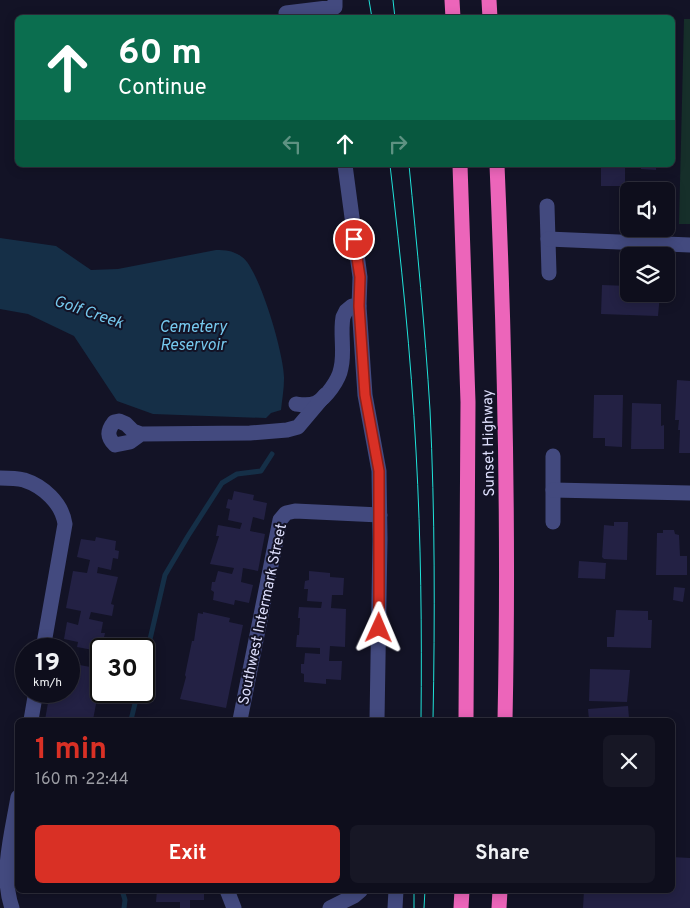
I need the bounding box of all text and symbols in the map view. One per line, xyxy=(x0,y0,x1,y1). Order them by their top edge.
text: 60 m xyxy=(118,32,202,76)
icon: ahead xyxy=(35,35,100,100)
text: Continue xyxy=(118,75,207,102)
icon: left xyxy=(278,130,306,158)
icon: ahead xyxy=(331,130,359,158)
icon: right xyxy=(384,130,412,158)
map controls xyxy=(620,182,675,302)
button: sound xyxy=(620,182,675,237)
pin xyxy=(333,218,375,260)
icon: arrive xyxy=(340,225,368,253)
button: layers xyxy=(620,247,675,302)
water label: Golf Creek xyxy=(51,292,127,334)
water label: Cemetery Reservoir xyxy=(159,318,229,356)
street label: Sunset Highway xyxy=(479,389,500,497)
street label: Southwest Intermark Street xyxy=(235,522,292,707)
position arrow xyxy=(352,601,404,653)
speed limit sign: 30 xyxy=(90,638,155,703)
text: 19 xyxy=(35,648,60,680)
text: km/h xyxy=(33,675,62,691)
text: 1 min xyxy=(35,732,107,769)
button: close xyxy=(603,735,655,787)
text: 160 m · 22:44 xyxy=(35,770,129,790)
button: Exit xyxy=(35,825,340,883)
button: Share xyxy=(350,825,655,883)

